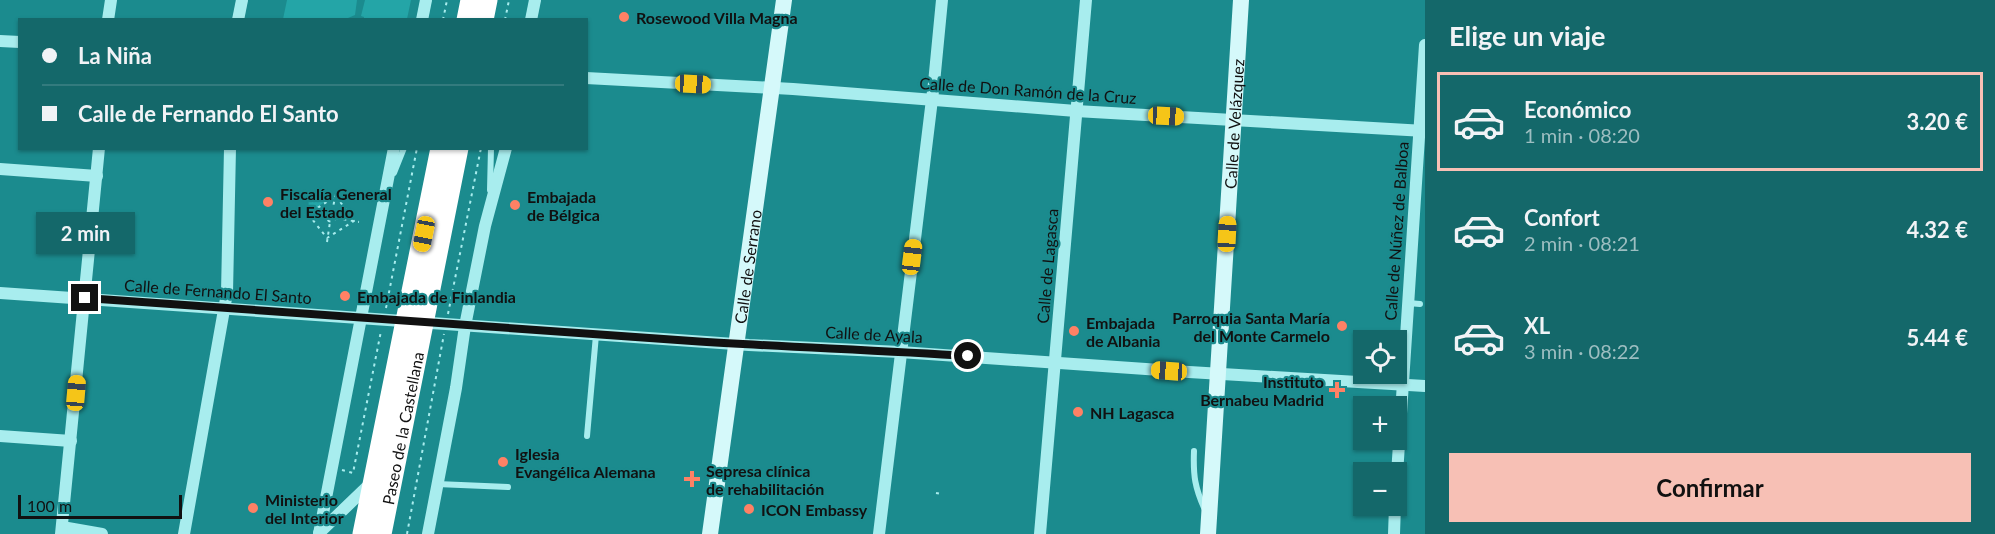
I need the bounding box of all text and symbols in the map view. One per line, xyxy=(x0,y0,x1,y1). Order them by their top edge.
place label: Rosewood Villa Magna xyxy=(636,8,798,27)
marker: Rosewood Villa Magna xyxy=(617,10,631,24)
text: Elige un viaje xyxy=(1449,19,1606,52)
text: La Niña xyxy=(78,42,152,69)
street label: Calle de Velázquez xyxy=(1220,58,1247,189)
street label: Calle de Don Ramón de la Cruz xyxy=(919,73,1137,107)
car xyxy=(675,74,711,94)
icon: car xyxy=(1452,95,1506,149)
text: Económico xyxy=(1524,96,1631,123)
text: Calle de Fernando El Santo xyxy=(78,100,339,127)
car xyxy=(1148,106,1184,126)
text: 3.20 € xyxy=(1906,108,1968,135)
text: 1 min · 08:20 xyxy=(1524,123,1640,147)
street label: Calle de Núñez de Balboa xyxy=(1380,141,1412,321)
place label: Fiscalía General del Estado xyxy=(280,184,392,221)
place label: Embajada de Bélgica xyxy=(527,187,600,224)
marker: Fiscalía General del Estado xyxy=(261,195,275,209)
marker: Embajada de Bélgica xyxy=(508,198,522,212)
icon: car xyxy=(1452,203,1506,257)
text: Confort xyxy=(1524,204,1600,231)
street label: Calle de Serrano xyxy=(730,208,764,325)
street label: Calle de Lagasca xyxy=(1033,208,1061,324)
callout: 2 min xyxy=(36,211,134,253)
car xyxy=(412,215,436,253)
car xyxy=(1217,216,1237,252)
text: 4.32 € xyxy=(1906,216,1968,243)
text: 2 min xyxy=(61,221,110,245)
text: 2 min · 08:21 xyxy=(1524,231,1640,255)
car xyxy=(901,238,923,276)
street label: Calle de Fernando El Santo xyxy=(124,275,312,307)
route end xyxy=(71,284,98,311)
place label: Embajada de Finlandia xyxy=(357,287,516,306)
marker: Embajada de Finlandia xyxy=(338,289,352,303)
place label: Parroquia Santa María del Monte Carmelo xyxy=(1172,308,1330,345)
icon: car xyxy=(1452,311,1506,365)
text: XL xyxy=(1524,312,1550,339)
place label: Embajada de Albania xyxy=(1086,313,1160,350)
marker: Parroquia Santa María del Monte Carmelo xyxy=(1335,319,1349,333)
street label: Calle de Ayala xyxy=(825,322,923,346)
marker: Embajada de Albania xyxy=(1067,324,1081,338)
text: 5.44 € xyxy=(1906,324,1968,351)
map controls xyxy=(1353,330,1407,516)
button: locate xyxy=(1353,330,1407,384)
text: 3 min · 08:22 xyxy=(1524,339,1640,363)
route start xyxy=(954,342,981,369)
street label: Paseo de la Castellana xyxy=(378,350,427,506)
car xyxy=(1150,361,1188,381)
place label: Instituto Bernabeu Madrid xyxy=(1200,372,1324,409)
car xyxy=(65,374,87,412)
marker: Instituto Bernabeu Madrid xyxy=(1328,381,1346,399)
button: + xyxy=(1353,396,1407,450)
place label: NH Lagasca xyxy=(1090,403,1174,422)
marker: NH Lagasca xyxy=(1071,405,1085,419)
place label: Iglesia Evangélica Alemana xyxy=(515,444,656,481)
button: Confirmar xyxy=(1449,453,1971,522)
marker: Iglesia Evangélica Alemana xyxy=(496,455,510,469)
place label: Sepresa clínica de rehabilitación xyxy=(706,461,824,498)
button: − xyxy=(1353,462,1407,516)
marker: Sepresa clínica de rehabilitación xyxy=(683,470,701,488)
place label: Ministerio del Interior xyxy=(265,490,344,527)
scale bar xyxy=(18,492,182,520)
text: 100 m xyxy=(27,496,72,515)
place label: ICON Embassy xyxy=(761,500,868,519)
marker: Ministerio del Interior xyxy=(246,501,260,515)
marker: ICON Embassy xyxy=(742,502,756,516)

